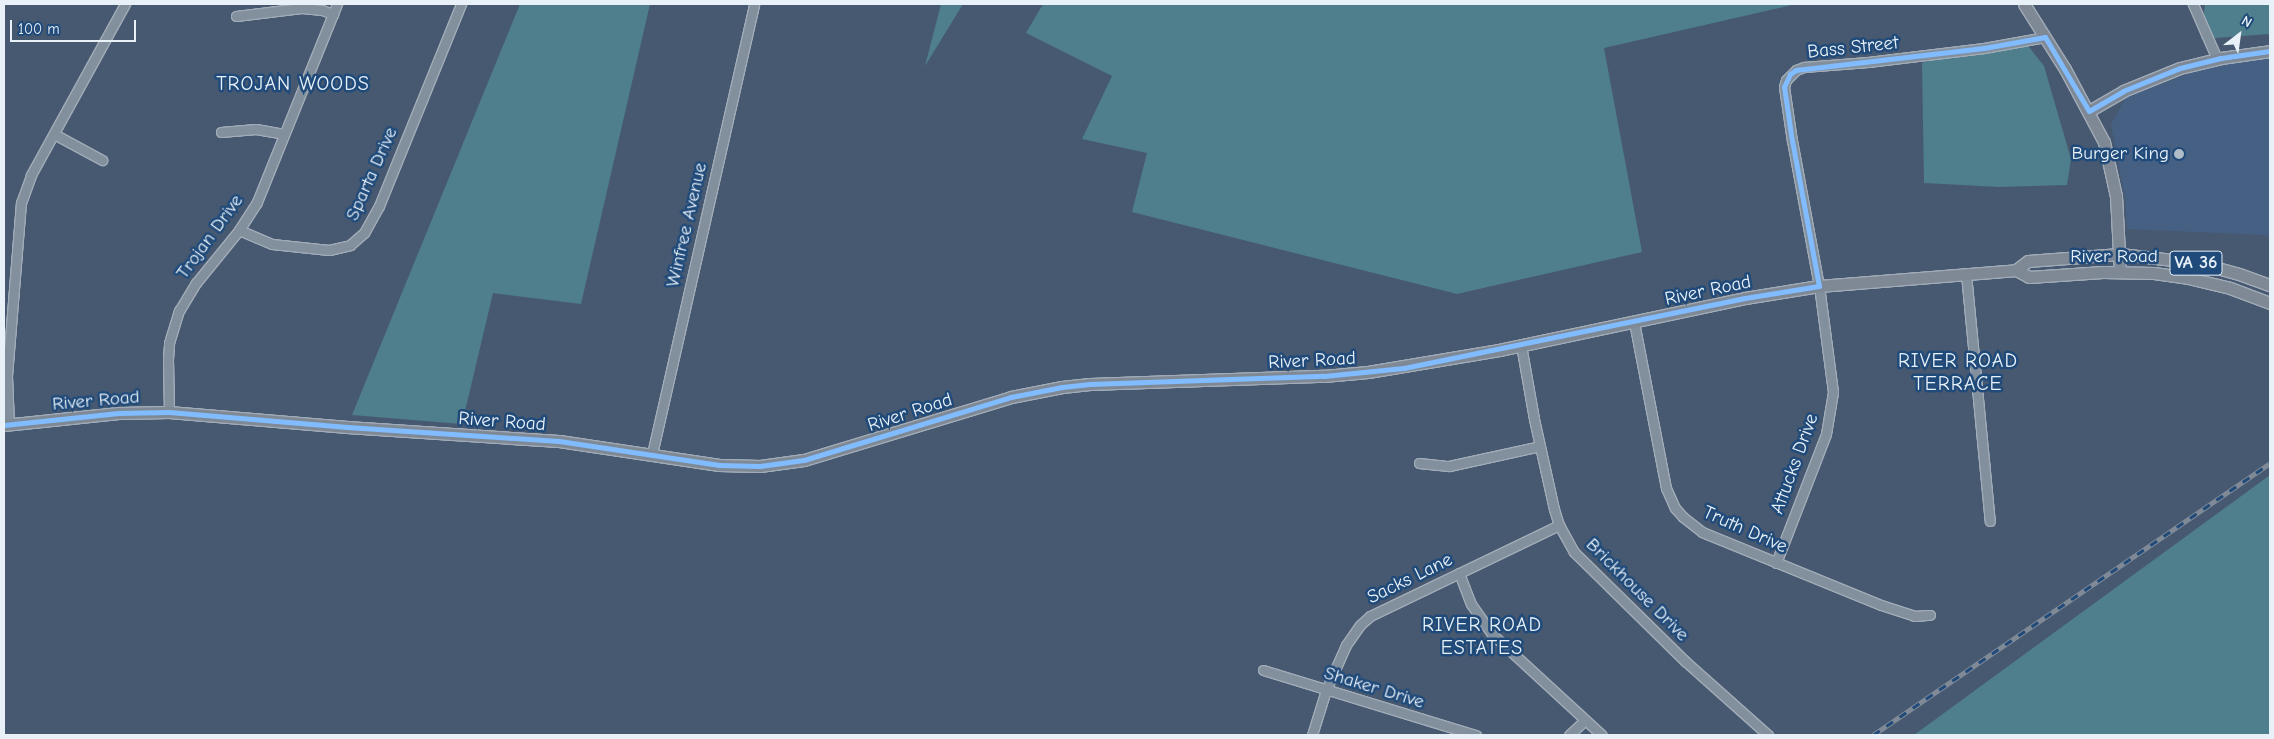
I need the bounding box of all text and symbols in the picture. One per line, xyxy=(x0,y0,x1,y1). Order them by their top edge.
scale bar xyxy=(12,10,139,42)
north arrow xyxy=(2214,10,2264,60)
text: N xyxy=(2239,12,2255,31)
text: 100 m xyxy=(18,20,60,38)
street label: Bass Street xyxy=(1806,32,1900,64)
district label: TROJAN WOODS xyxy=(215,71,371,95)
street label: Sparta Drive xyxy=(341,124,403,224)
place label: Burger King xyxy=(2072,143,2169,165)
marker: Burger King xyxy=(2173,148,2185,160)
street label: Winfree Avenue xyxy=(662,161,712,289)
street label: Trojan Drive xyxy=(172,190,248,284)
street label: River Road xyxy=(2070,246,2158,268)
road number: VA 36 xyxy=(2168,248,2224,278)
street label: River Road xyxy=(1663,271,1753,311)
street label: River Road xyxy=(1268,347,1356,375)
district label: RIVER ROAD TERRACE xyxy=(1897,348,2019,395)
street label: River Road xyxy=(51,386,141,416)
street label: River Road xyxy=(865,389,955,437)
street label: River Road xyxy=(457,408,547,436)
street label: Attucks Drive xyxy=(1766,411,1824,517)
street label: Truth Drive xyxy=(1699,501,1791,559)
street label: Brickhouse Drive xyxy=(1581,534,1693,646)
street label: Sacks Lane xyxy=(1364,549,1456,609)
district label: RIVER ROAD ESTATES xyxy=(1421,612,1543,659)
street label: Shaker Drive xyxy=(1321,662,1427,714)

